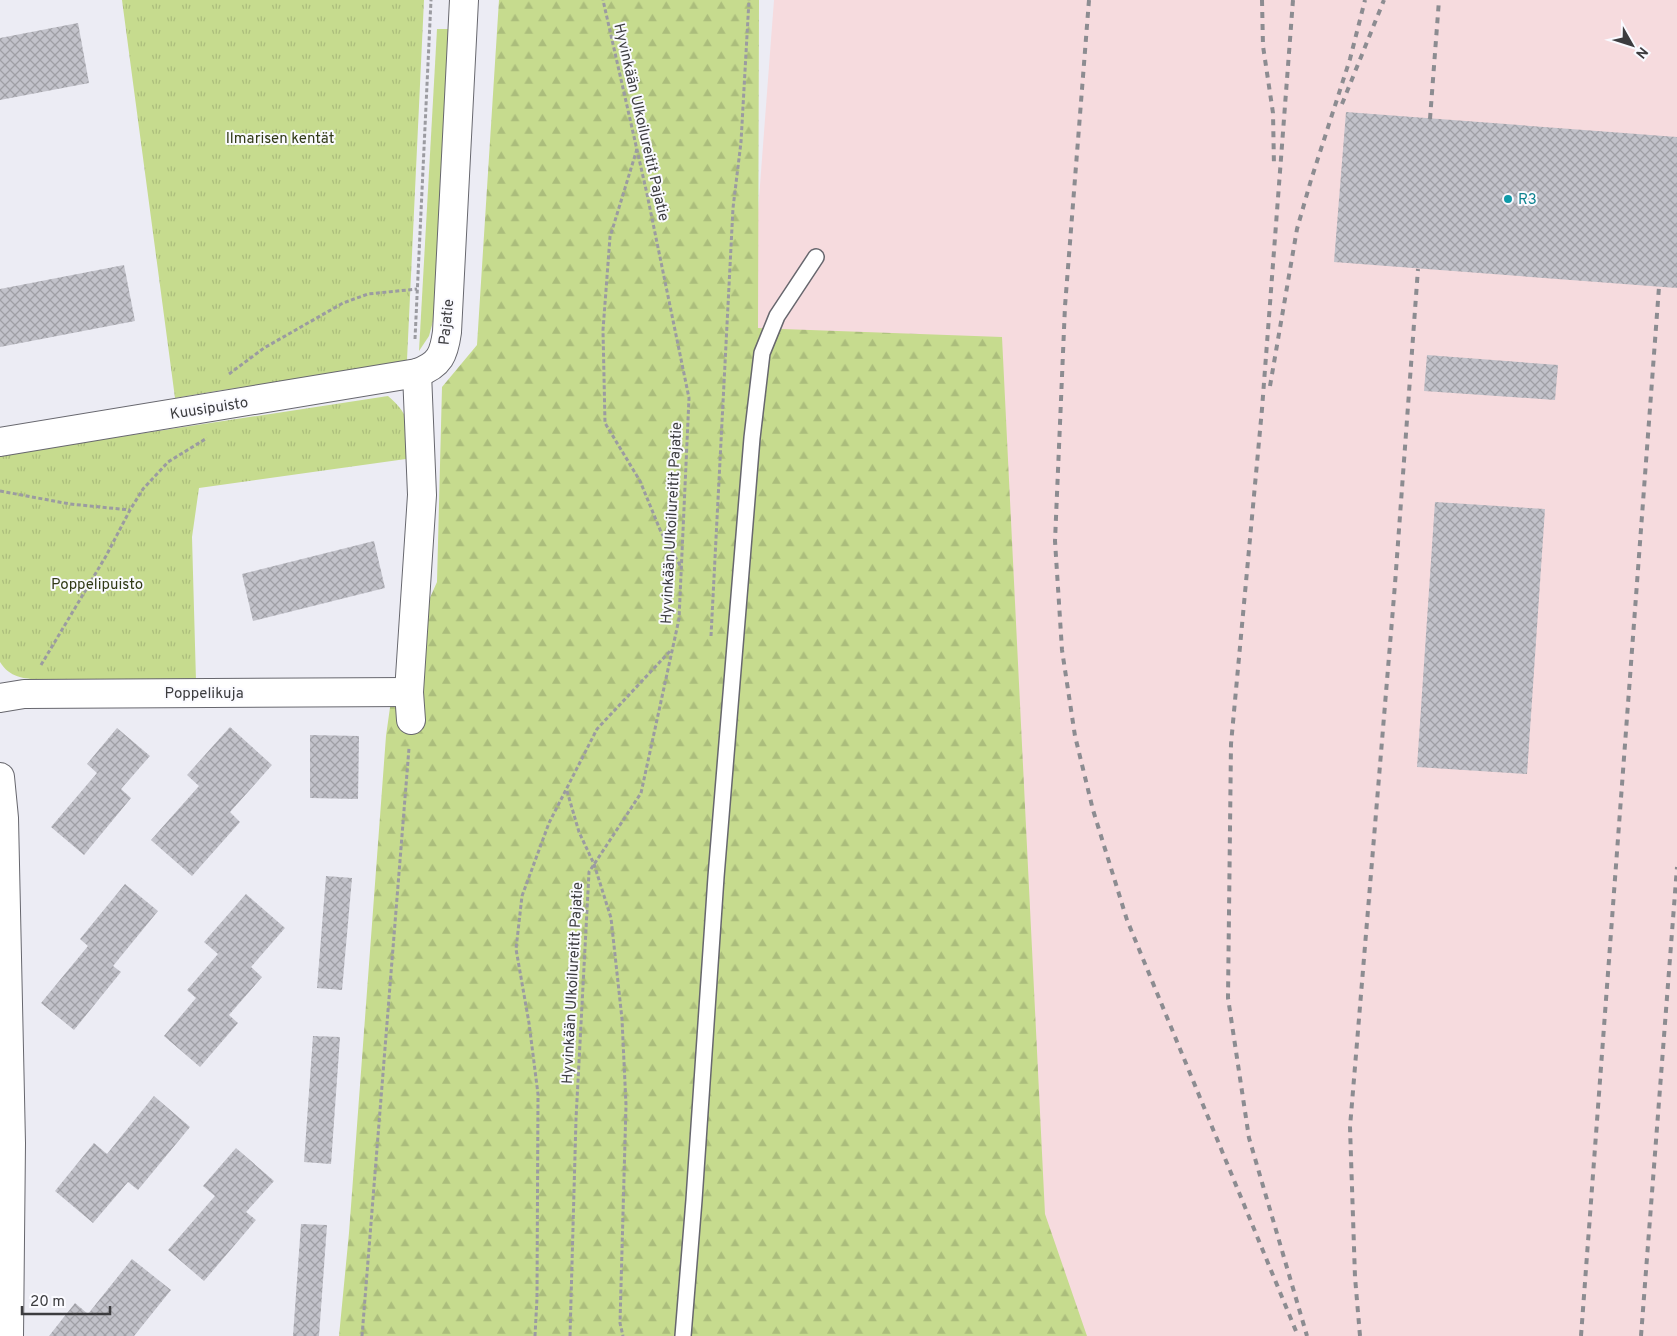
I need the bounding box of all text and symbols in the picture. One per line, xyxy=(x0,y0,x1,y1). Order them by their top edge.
north arrow xyxy=(1607,20,1657,70)
street label: Hyvinkään Ulkoilureitit Pajatie xyxy=(609,22,673,223)
text: N xyxy=(1631,43,1651,61)
park label: Ilmarisen kentät xyxy=(226,130,334,149)
place label: R3 xyxy=(1518,191,1537,210)
marker: R3 xyxy=(1502,193,1514,205)
street label: Pajatie xyxy=(436,298,459,346)
street label: Kuusipuisto xyxy=(169,394,250,425)
street label: Hyvinkään Ulkoilureitit Pajatie xyxy=(658,421,687,625)
park label: Poppelipuisto xyxy=(51,576,143,595)
street label: Poppelikuja xyxy=(164,685,244,704)
street label: Hyvinkään Ulkoilureitit Pajatie xyxy=(559,881,588,1085)
scale bar xyxy=(22,1284,110,1316)
text: 20 m xyxy=(30,1293,65,1312)

